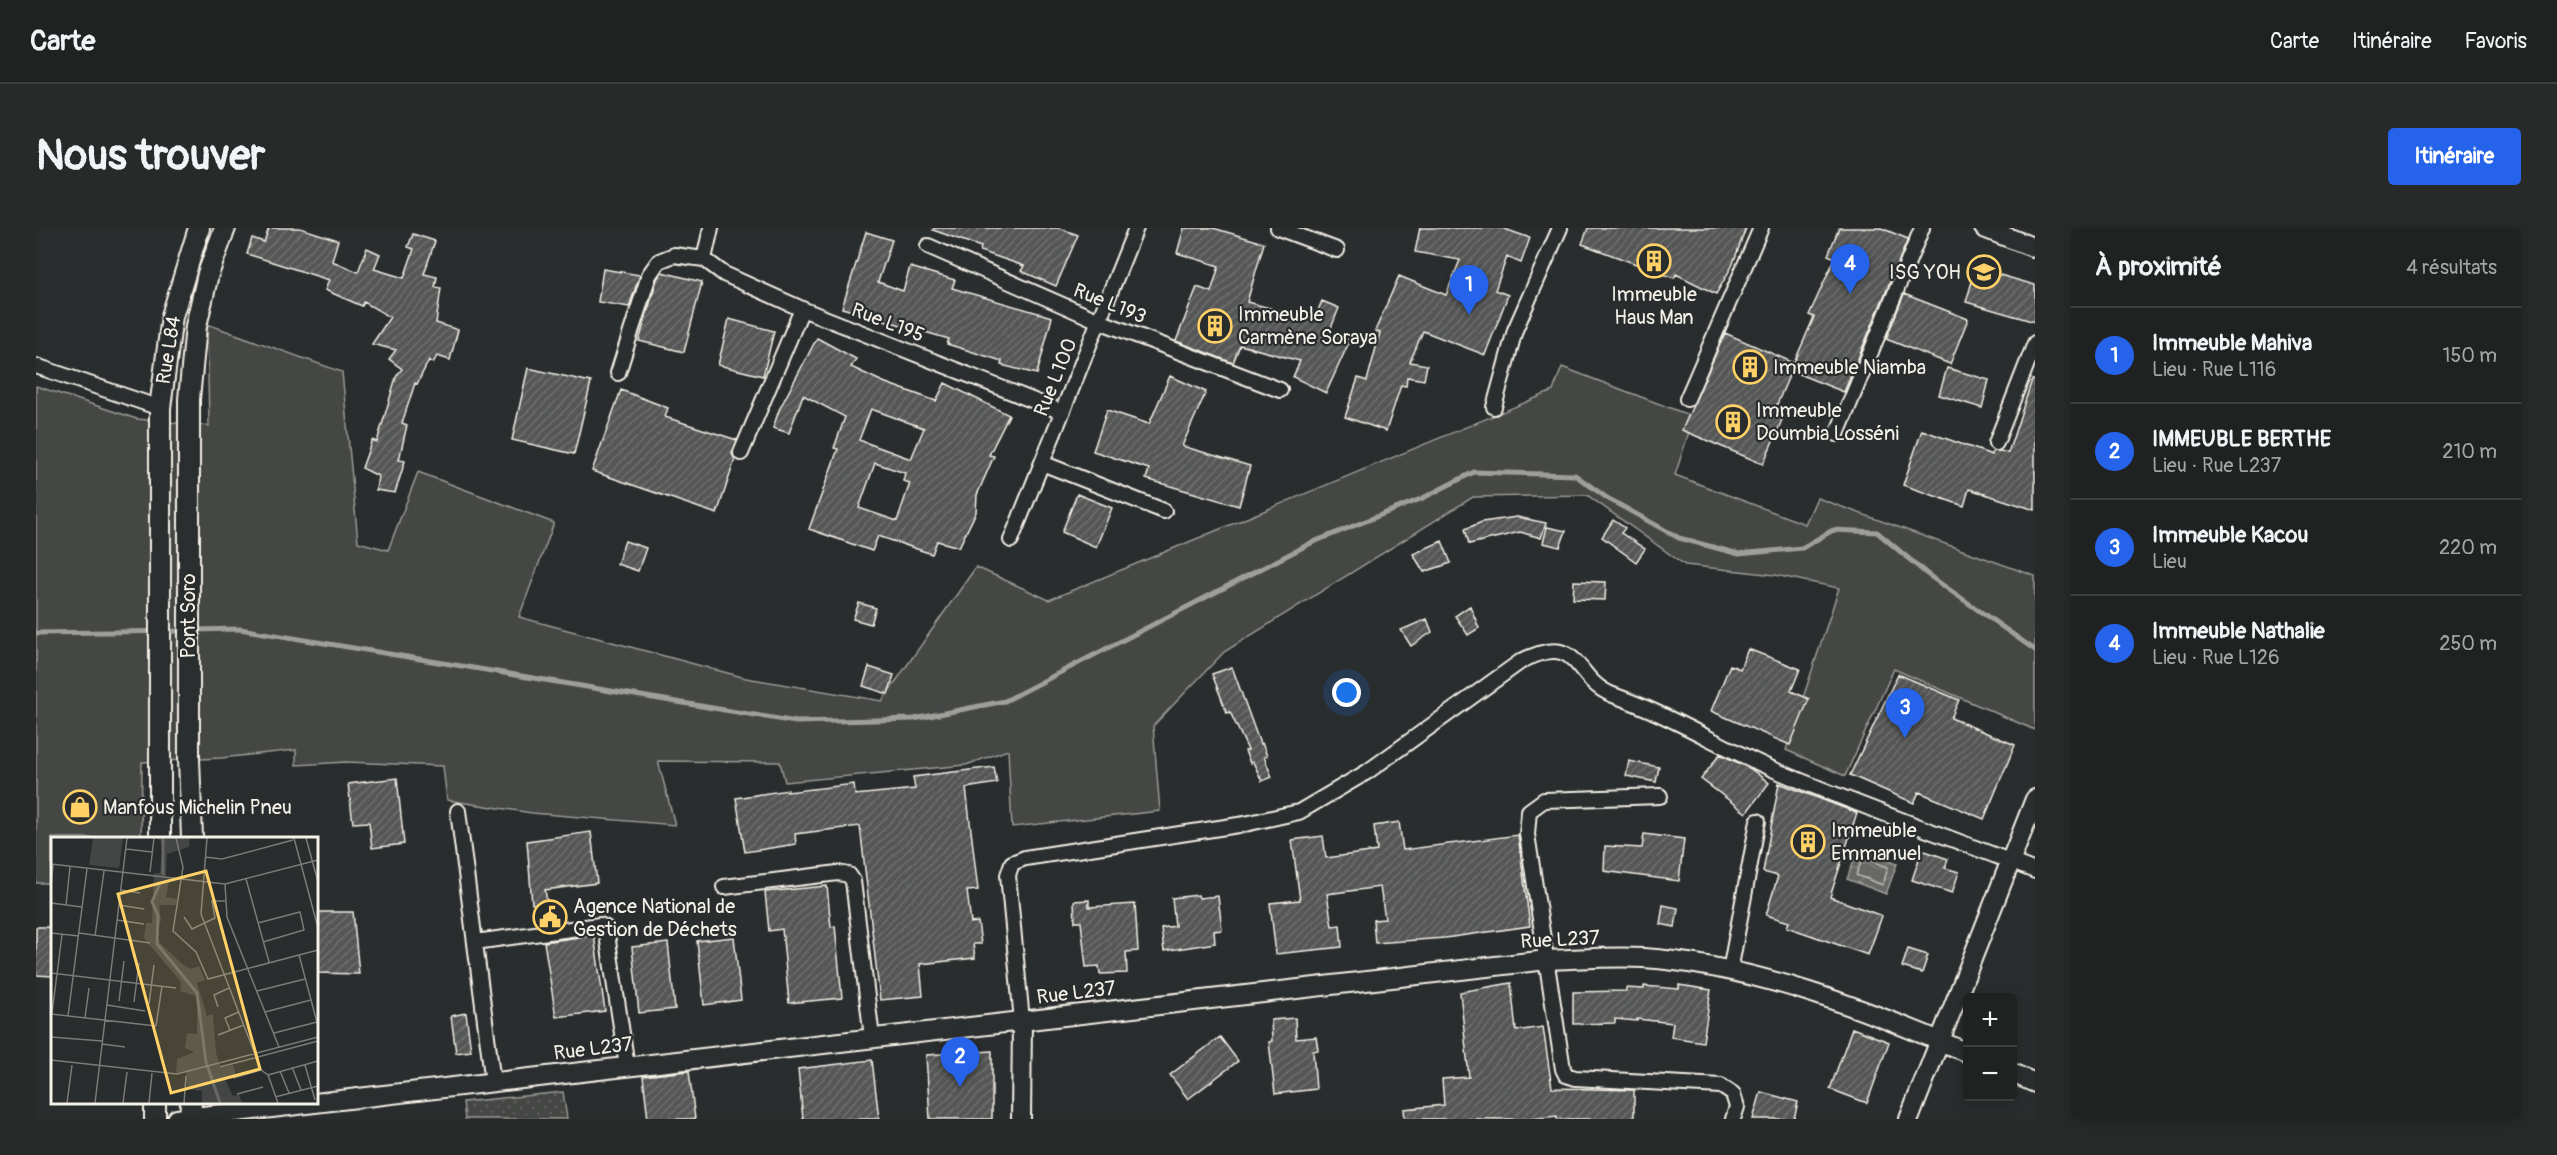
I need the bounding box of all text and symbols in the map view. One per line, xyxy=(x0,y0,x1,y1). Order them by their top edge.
text: Carte xyxy=(30,24,95,59)
text: Carte xyxy=(2270,28,2319,55)
text: Itinéraire xyxy=(2352,28,2432,55)
text: Favoris xyxy=(2465,28,2527,55)
button: Itinéraire xyxy=(2388,128,2521,185)
text: Nous trouver xyxy=(36,130,265,182)
building icon: Immeuble Haus Man xyxy=(1636,243,1672,279)
pin: 4 xyxy=(1830,244,1870,294)
text: À proximité xyxy=(2095,251,2222,283)
school or university icon: ISG YOH xyxy=(1966,254,2002,290)
text: 4 résultats xyxy=(2406,255,2497,280)
place label: ISG YOH xyxy=(1889,260,1961,285)
pin: 1 xyxy=(1450,266,1488,315)
street label: Rue L193 xyxy=(1070,278,1150,329)
place label: Immeuble Haus Man xyxy=(1611,282,1697,330)
street label: Rue L195 xyxy=(848,297,928,348)
place label: Immeuble Carmène Soraya xyxy=(1238,302,1377,350)
building icon: Immeuble Carmène Soraya xyxy=(1197,308,1233,344)
street label: Rue L84 xyxy=(151,314,186,386)
text: Immeuble Mahiva xyxy=(2152,329,2312,357)
street label: Rue L100 xyxy=(1028,334,1082,420)
text: 1 xyxy=(2111,343,2118,368)
text: 150 m xyxy=(2443,343,2497,368)
building icon: Immeuble Niamba xyxy=(1732,349,1768,385)
place label: Immeuble Niamba xyxy=(1773,355,1926,380)
text: Lieu · Rue L116 xyxy=(2152,357,2276,382)
place label: Immeuble Doumbia Losséni xyxy=(1756,398,1899,446)
building icon: Immeuble Doumbia Losséni xyxy=(1715,404,1751,440)
text: IMMEUBLE BERTHE xyxy=(2152,425,2331,453)
text: 2 xyxy=(2109,439,2120,464)
text: 210 m xyxy=(2442,439,2497,464)
text: Lieu · Rue L237 xyxy=(2152,453,2281,478)
text: Immeuble Kacou xyxy=(2152,521,2308,549)
text: 3 xyxy=(2109,535,2120,560)
text: 220 m xyxy=(2439,535,2497,560)
text: Lieu xyxy=(2152,549,2187,574)
street label: Pont Soro xyxy=(176,573,201,658)
text: Immeuble Nathalie xyxy=(2152,617,2325,645)
text: 4 xyxy=(2109,631,2120,656)
text: 250 m xyxy=(2439,631,2497,656)
text: Lieu · Rue L126 xyxy=(2152,645,2280,670)
your location xyxy=(1332,678,1361,707)
pin: 3 xyxy=(1886,688,1924,738)
shop icon: Manfous Michelin Pneu xyxy=(62,789,98,825)
place label: Manfous Michelin Pneu xyxy=(103,795,292,820)
place label: Immeuble Emmanuel xyxy=(1831,818,1922,866)
building icon: Immeuble Emmanuel xyxy=(1790,824,1826,860)
inset map xyxy=(51,837,318,1104)
place label: Agence National de Gestion de Déchets xyxy=(573,894,737,942)
public building icon: Agence National de Gestion de Déchets xyxy=(532,899,568,935)
street label: Rue L237 xyxy=(1520,925,1601,954)
street label: Rue L237 xyxy=(1035,975,1117,1010)
map controls xyxy=(1963,993,2017,1101)
button: + xyxy=(1963,993,2017,1047)
street label: Rue L237 xyxy=(552,1031,634,1066)
pin: 2 xyxy=(940,1038,980,1087)
button: − xyxy=(1963,1047,2017,1101)

